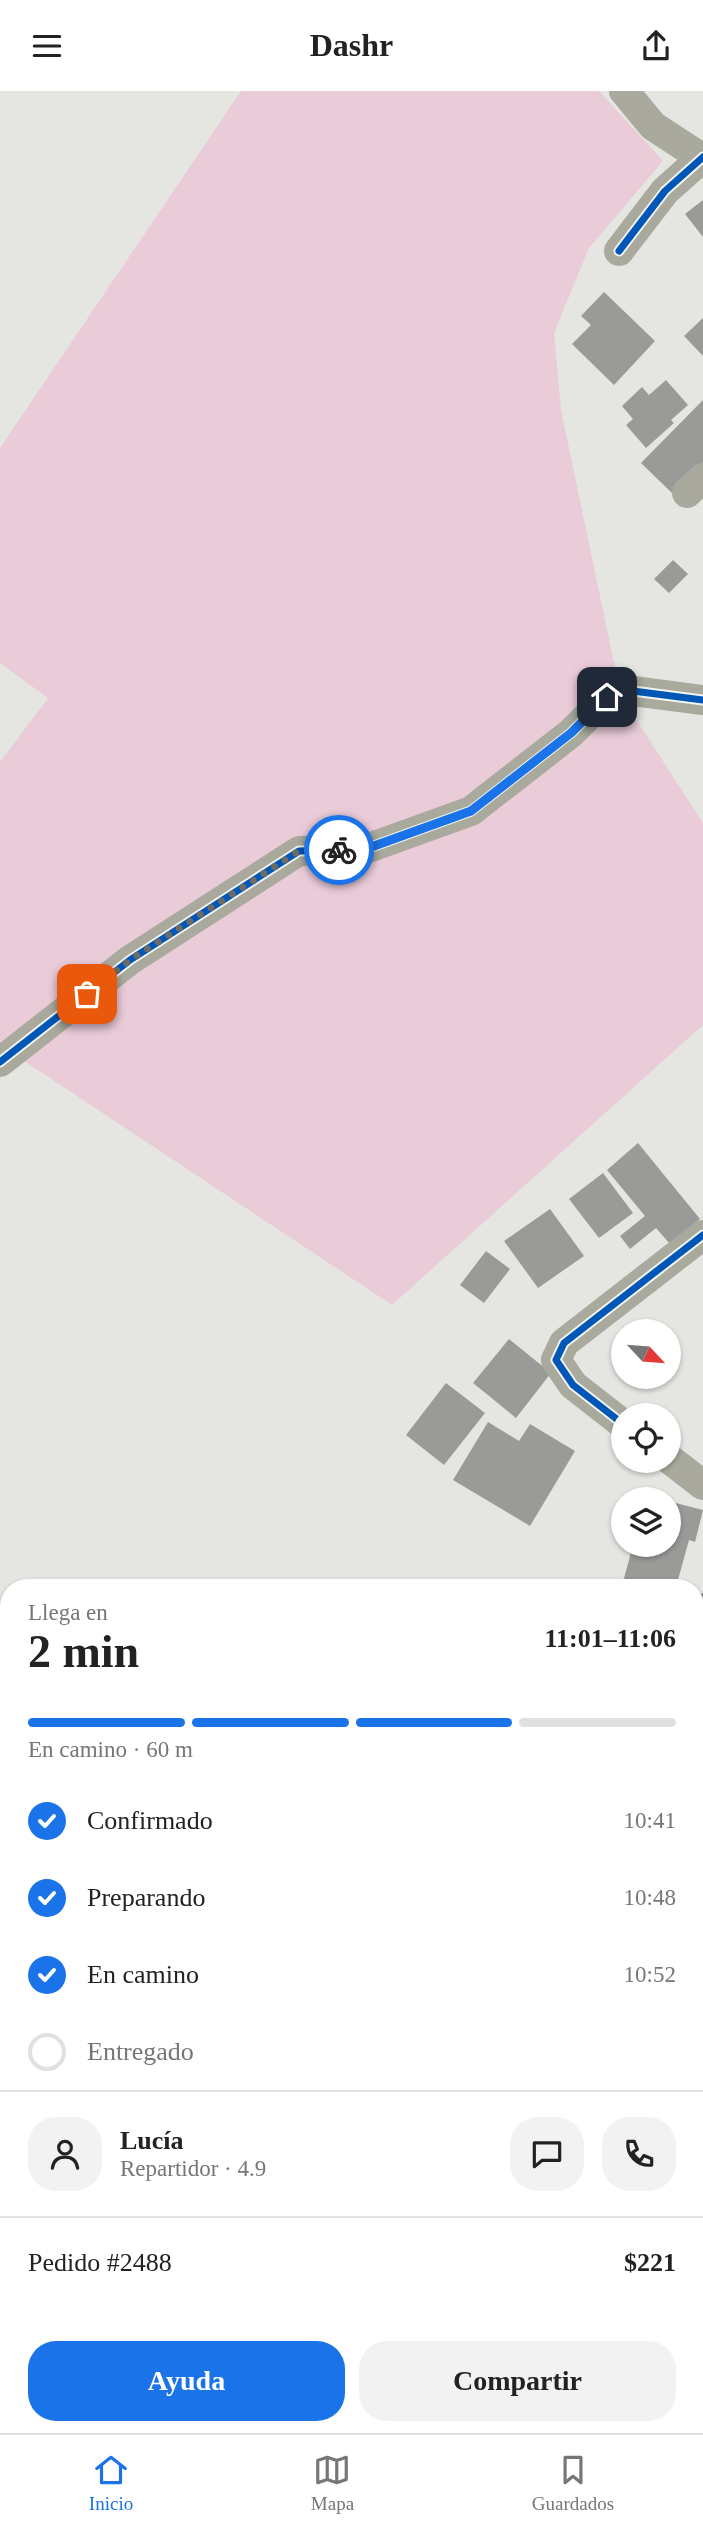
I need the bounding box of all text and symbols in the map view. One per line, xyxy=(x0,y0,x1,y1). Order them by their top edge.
icon: menu xyxy=(28,27,66,65)
text: Dashr xyxy=(310,27,393,63)
icon: share xyxy=(637,27,675,65)
pin xyxy=(577,667,637,727)
icon: home xyxy=(588,678,626,716)
courier xyxy=(304,815,374,885)
icon: bike xyxy=(320,831,358,869)
pin xyxy=(57,964,117,1024)
icon: bag xyxy=(68,975,106,1013)
north arrow xyxy=(611,1319,681,1389)
map controls xyxy=(611,1319,681,1557)
button: locate xyxy=(611,1403,681,1473)
button: layers xyxy=(611,1487,681,1557)
text: Llega en xyxy=(28,1600,108,1625)
text: 11:01–11:06 xyxy=(545,1624,676,1653)
text: 2 min xyxy=(28,1626,139,1677)
text: En camino · 60 m xyxy=(28,1737,193,1762)
icon: check xyxy=(28,1802,66,1840)
text: Confirmado xyxy=(87,1806,213,1835)
text: 10:41 xyxy=(624,1808,676,1833)
icon: check xyxy=(28,1879,66,1917)
text: Preparando xyxy=(87,1883,205,1912)
text: 10:48 xyxy=(624,1885,676,1910)
icon: check xyxy=(28,1956,66,1994)
text: En camino xyxy=(87,1960,199,1989)
text: 10:52 xyxy=(624,1962,676,1987)
text: Entregado xyxy=(87,2037,194,2066)
button: person xyxy=(28,2117,102,2191)
button: chat xyxy=(510,2117,584,2191)
button: phone xyxy=(602,2117,676,2191)
text: Lucía xyxy=(120,2126,184,2155)
text: Repartidor · 4.9 xyxy=(120,2156,266,2181)
text: Pedido #2488 xyxy=(28,2248,172,2277)
text: $221 xyxy=(624,2248,676,2277)
button: Ayuda xyxy=(28,2341,345,2421)
button: Compartir xyxy=(359,2341,676,2421)
tab: Inicio xyxy=(89,2451,133,2515)
tab: Mapa xyxy=(311,2451,354,2515)
tab: Guardados xyxy=(532,2451,614,2515)

